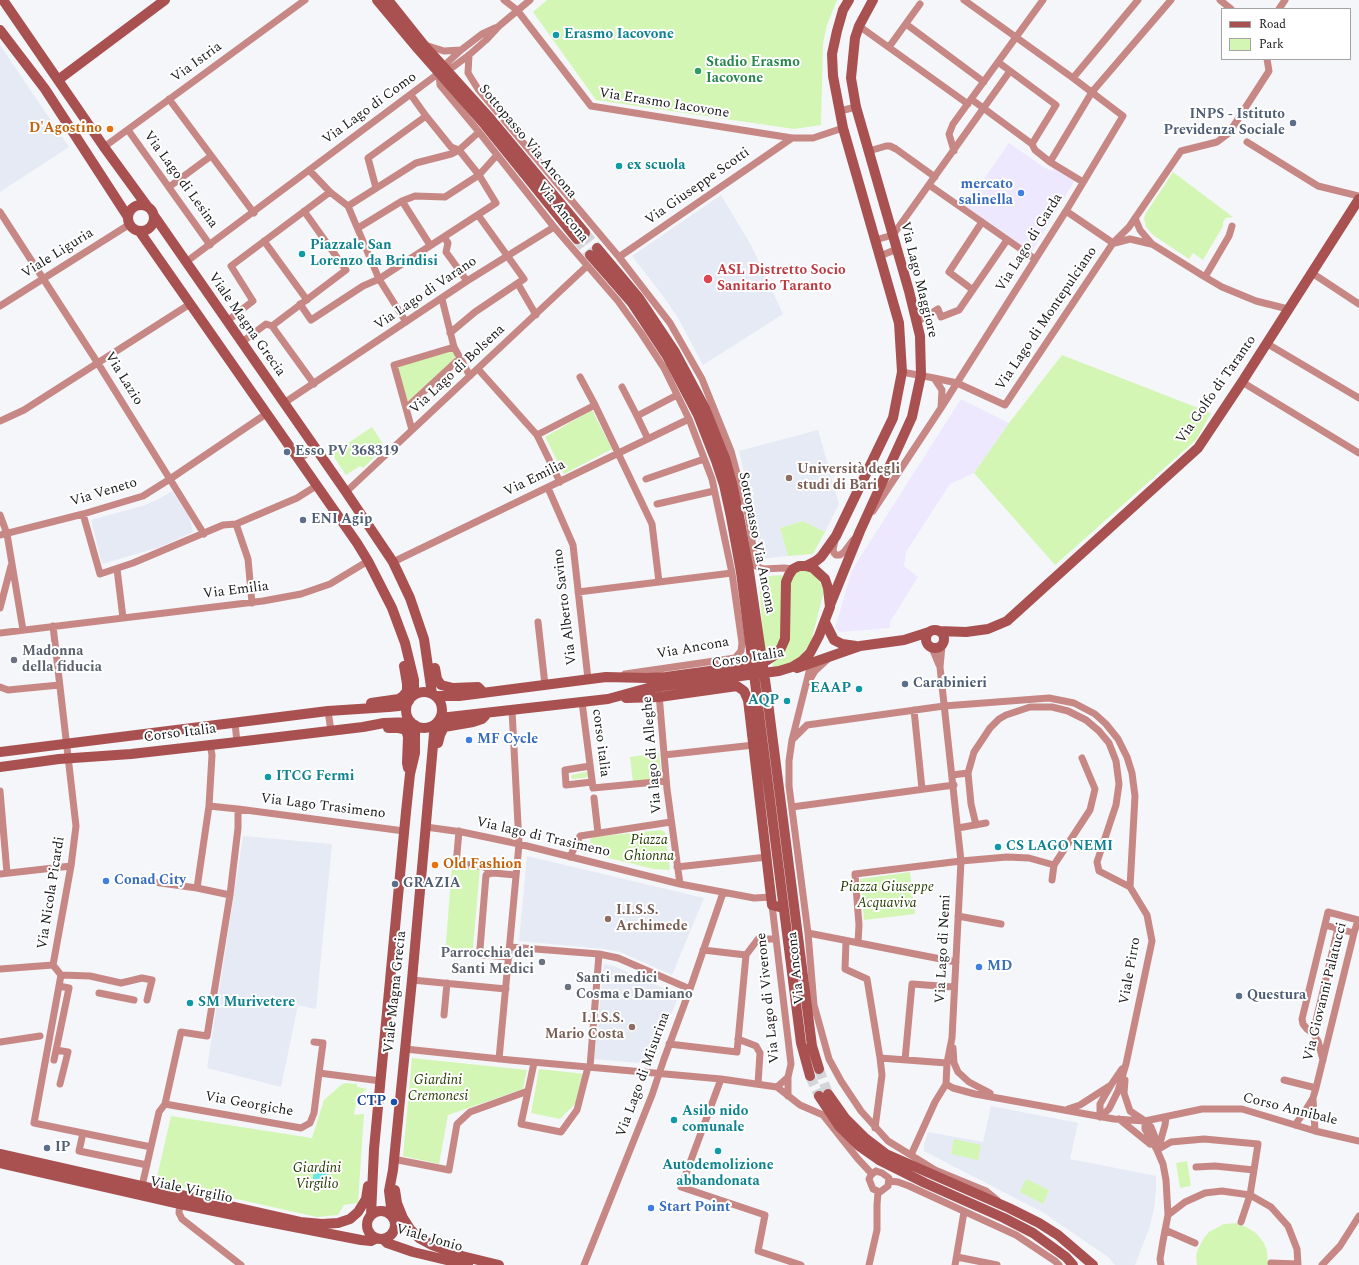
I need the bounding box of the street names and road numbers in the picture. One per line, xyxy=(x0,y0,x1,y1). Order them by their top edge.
street label: Via Istria xyxy=(168,39,226,87)
street label: Via Lago di Como xyxy=(320,69,420,149)
street label: Sottopasso Via Ancona xyxy=(474,82,580,202)
street label: Via Erasmo Iacovone xyxy=(598,85,730,123)
street label: Via Lago di Lesina xyxy=(139,128,221,232)
street label: Via Giuseppe Scotti xyxy=(643,145,753,229)
street label: Via Ancona xyxy=(533,179,591,247)
street label: Via Lago di Garda xyxy=(993,191,1067,295)
street label: Via Lago Maggiore xyxy=(895,220,941,340)
street label: Viale Liguria xyxy=(19,225,97,283)
street label: Via Lago di Montepulciano xyxy=(993,244,1101,394)
street label: Via Lago di Varano xyxy=(372,254,480,334)
street label: Viale Magna Grecia xyxy=(204,270,288,380)
street label: Via Lago di Bolsena xyxy=(407,322,509,418)
street label: Via Golfo di Taranto xyxy=(1173,333,1261,447)
street label: Via Lazio xyxy=(100,349,146,409)
street label: Via Emilia xyxy=(502,457,568,501)
street label: Sottopasso Via Ancona xyxy=(734,471,778,615)
street label: Via Veneto xyxy=(69,475,139,511)
street label: Via Alberto Savino xyxy=(551,548,581,666)
street label: Via Emilia xyxy=(202,579,270,603)
street label: Via Ancona xyxy=(656,634,730,664)
street label: Corso Italia xyxy=(711,645,785,673)
street label: Via lago di Alleghe xyxy=(639,695,667,815)
street label: corso italia xyxy=(587,708,613,778)
street label: Corso Italia xyxy=(143,721,217,747)
street label: Via Lago Trasimeno xyxy=(260,791,386,823)
street label: Via lago di Trasimeno xyxy=(474,814,612,862)
street label: Via Nicola Picardi xyxy=(35,835,69,951)
street label: Via Lago di Nemi xyxy=(933,894,955,1004)
street label: Via Giovanni Palatucci xyxy=(1301,921,1351,1063)
street label: Viale Magna Grecia xyxy=(381,930,411,1054)
street label: Via Ancona xyxy=(785,931,809,1005)
street label: Via Lago di Viverone xyxy=(754,932,784,1064)
street label: Viale Pirro xyxy=(1117,936,1145,1006)
street label: Via Lago di Misurina xyxy=(614,1010,674,1140)
street label: Via Georgiche xyxy=(204,1089,294,1121)
street label: Corso Annibale xyxy=(1241,1090,1339,1130)
street label: Viale Virgilio xyxy=(148,1174,234,1208)
street label: Viale Jonio xyxy=(394,1221,464,1257)

